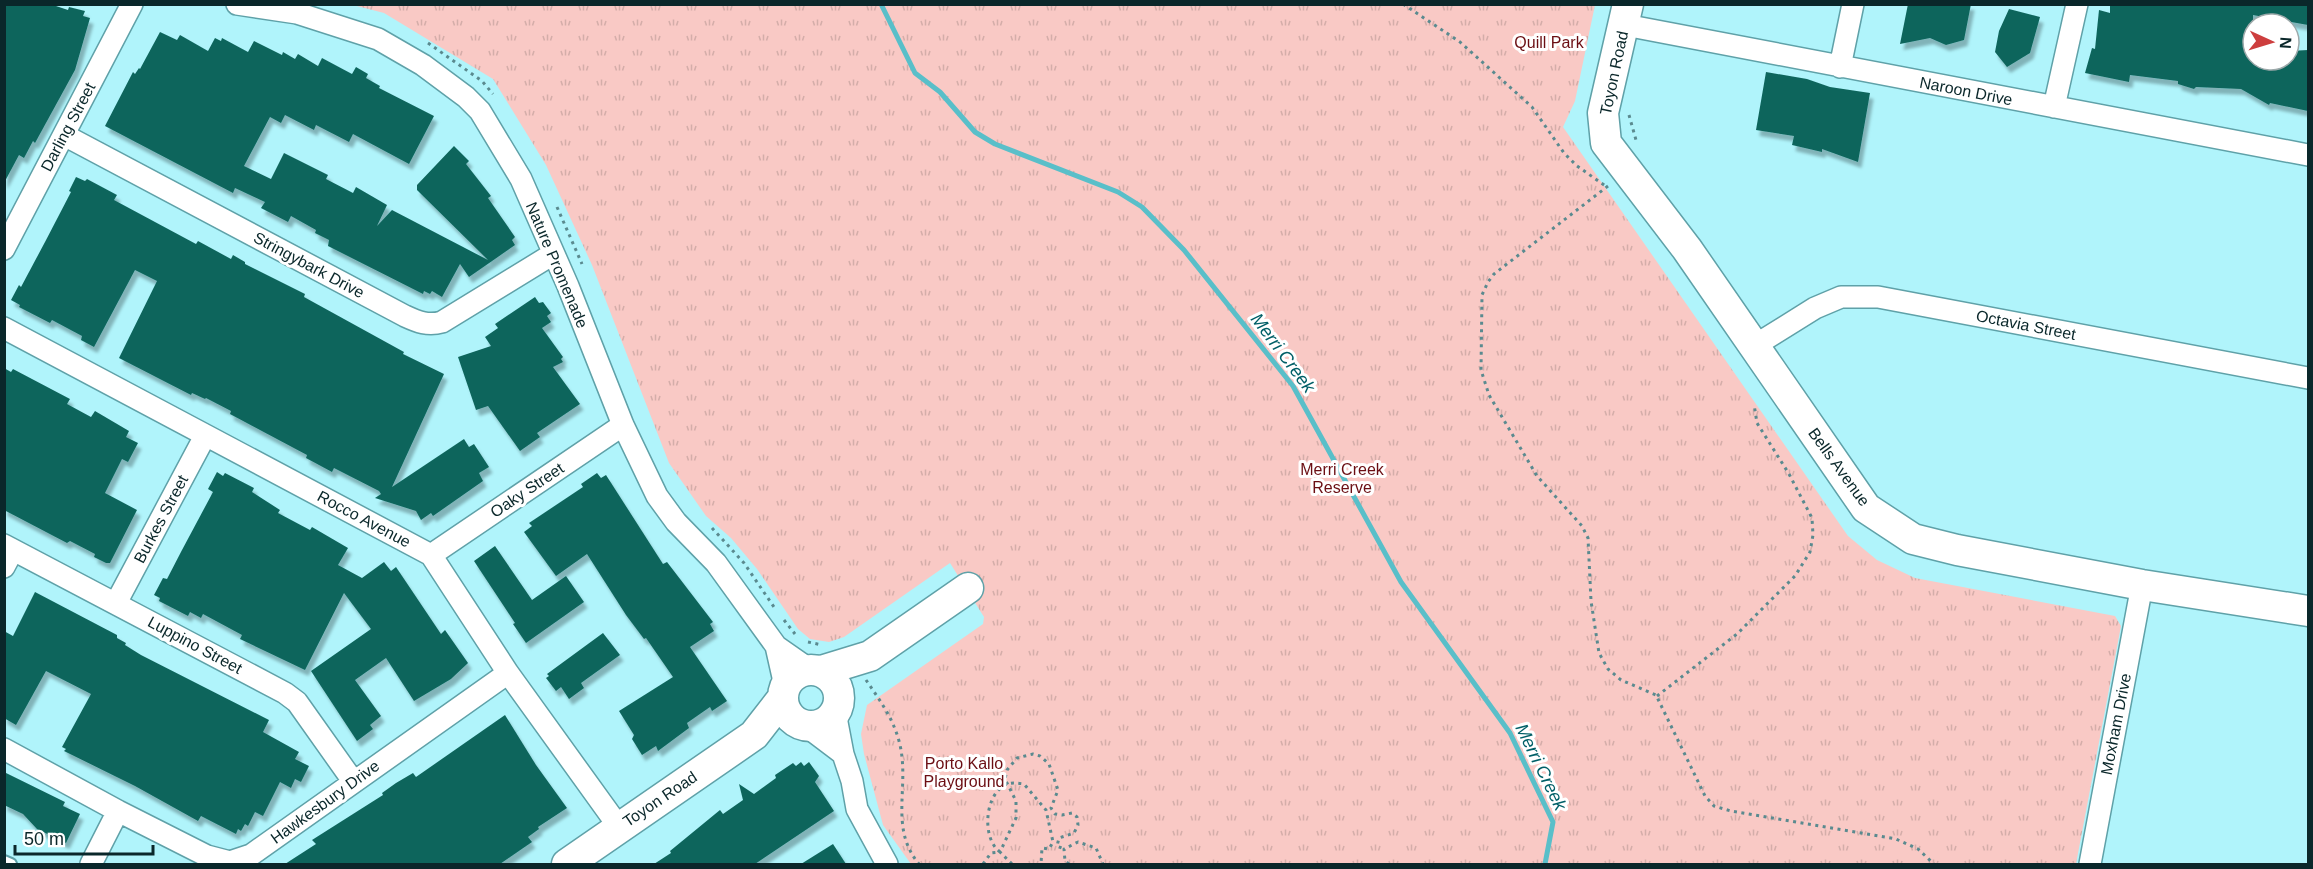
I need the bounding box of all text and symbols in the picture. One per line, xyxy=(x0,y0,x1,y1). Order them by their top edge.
north arrow xyxy=(2241,12,2301,72)
street label: Toyon Road xyxy=(1597,29,1631,117)
park label: Quill Park xyxy=(1514,34,1585,51)
text: N xyxy=(2277,37,2294,49)
street label: Naroon Drive xyxy=(1918,74,2014,108)
street label: Darling Street xyxy=(38,79,99,174)
street label: Nature Promenade xyxy=(523,199,591,331)
street label: Stringybark Drive xyxy=(251,229,367,301)
street label: Octavia Street xyxy=(1975,307,2078,343)
water label: Merri Creek xyxy=(1247,309,1320,397)
street label: Bells Avenue xyxy=(1805,425,1873,509)
street label: Oaky Street xyxy=(487,459,567,521)
park label: Merri Creek Reserve xyxy=(1300,461,1385,496)
street label: Burkes Street xyxy=(131,472,192,566)
street label: Rocco Avenue xyxy=(315,487,414,551)
street label: Luppino Street xyxy=(145,613,245,677)
street label: Moxham Drive xyxy=(2098,672,2134,776)
water label: Merri Creek xyxy=(1511,720,1571,815)
park label: Porto Kallo Playground xyxy=(924,755,1004,790)
street label: Hawkesbury Drive xyxy=(267,757,383,847)
street label: Toyon Road xyxy=(620,768,700,830)
scale bar xyxy=(15,818,153,856)
text: 50 m xyxy=(24,829,64,849)

